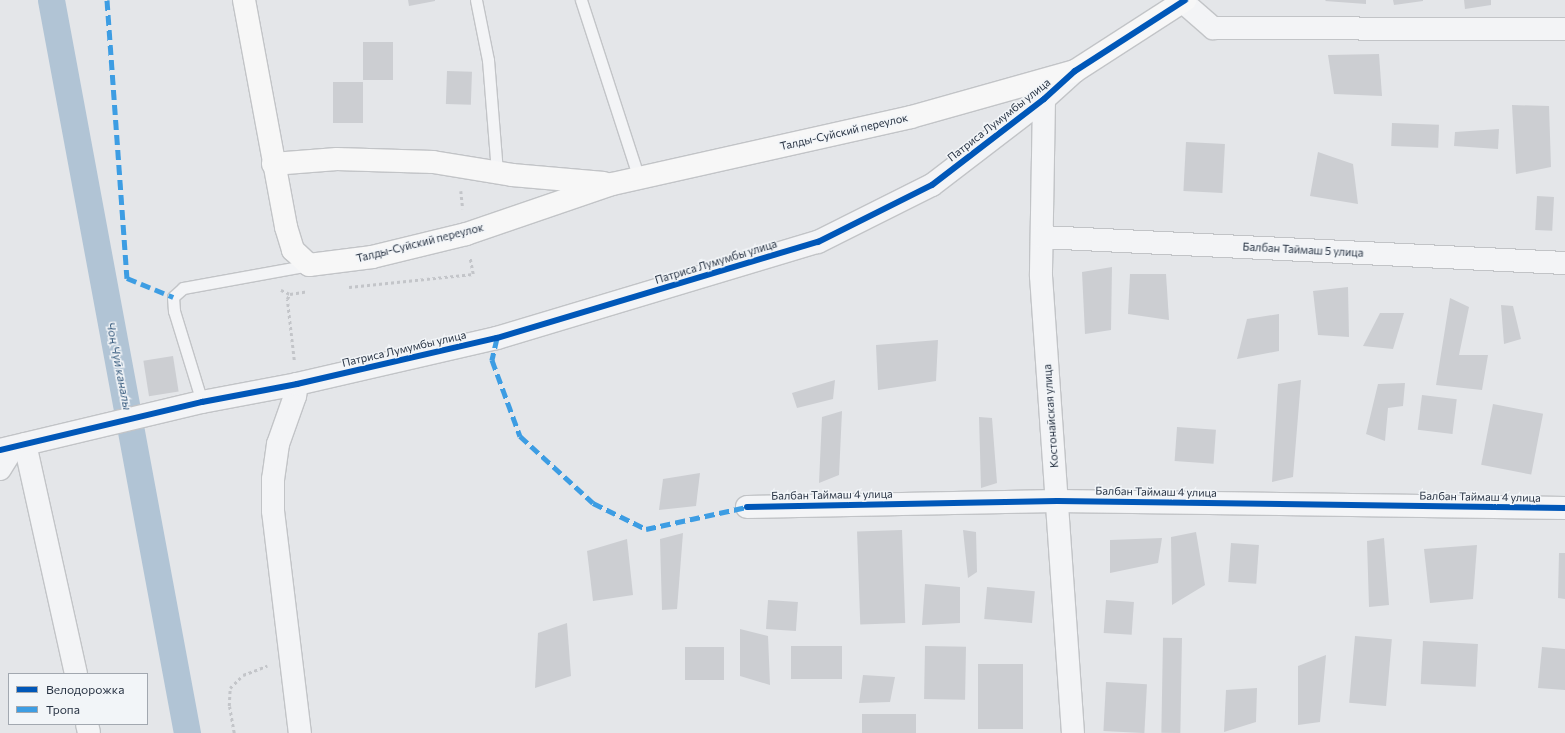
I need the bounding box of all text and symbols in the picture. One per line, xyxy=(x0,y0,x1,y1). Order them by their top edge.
street label: Патриса Лумумбы улица xyxy=(945,76,1053,164)
street label: Талды-Суйский переулок xyxy=(779,111,909,153)
street label: Талды-Суйский переулок xyxy=(355,221,485,265)
street label: Патриса Лумумбы улица xyxy=(653,237,779,287)
street label: Балбан Таймаш 5 улица xyxy=(1242,240,1364,260)
water label: Чоң Чүй каналы xyxy=(103,321,135,411)
street label: Патриса Лумумбы улица xyxy=(341,328,467,370)
street label: Костонайская улица xyxy=(1041,364,1061,468)
street label: Балбан Таймаш 4 улица xyxy=(1095,484,1217,500)
street label: Балбан Таймаш 4 улица xyxy=(771,487,893,503)
street label: Балбан Таймаш 4 улица xyxy=(1419,489,1541,505)
legend xyxy=(8,673,148,725)
text: Велодорожка xyxy=(46,682,124,696)
text: Тропа xyxy=(46,702,80,716)

